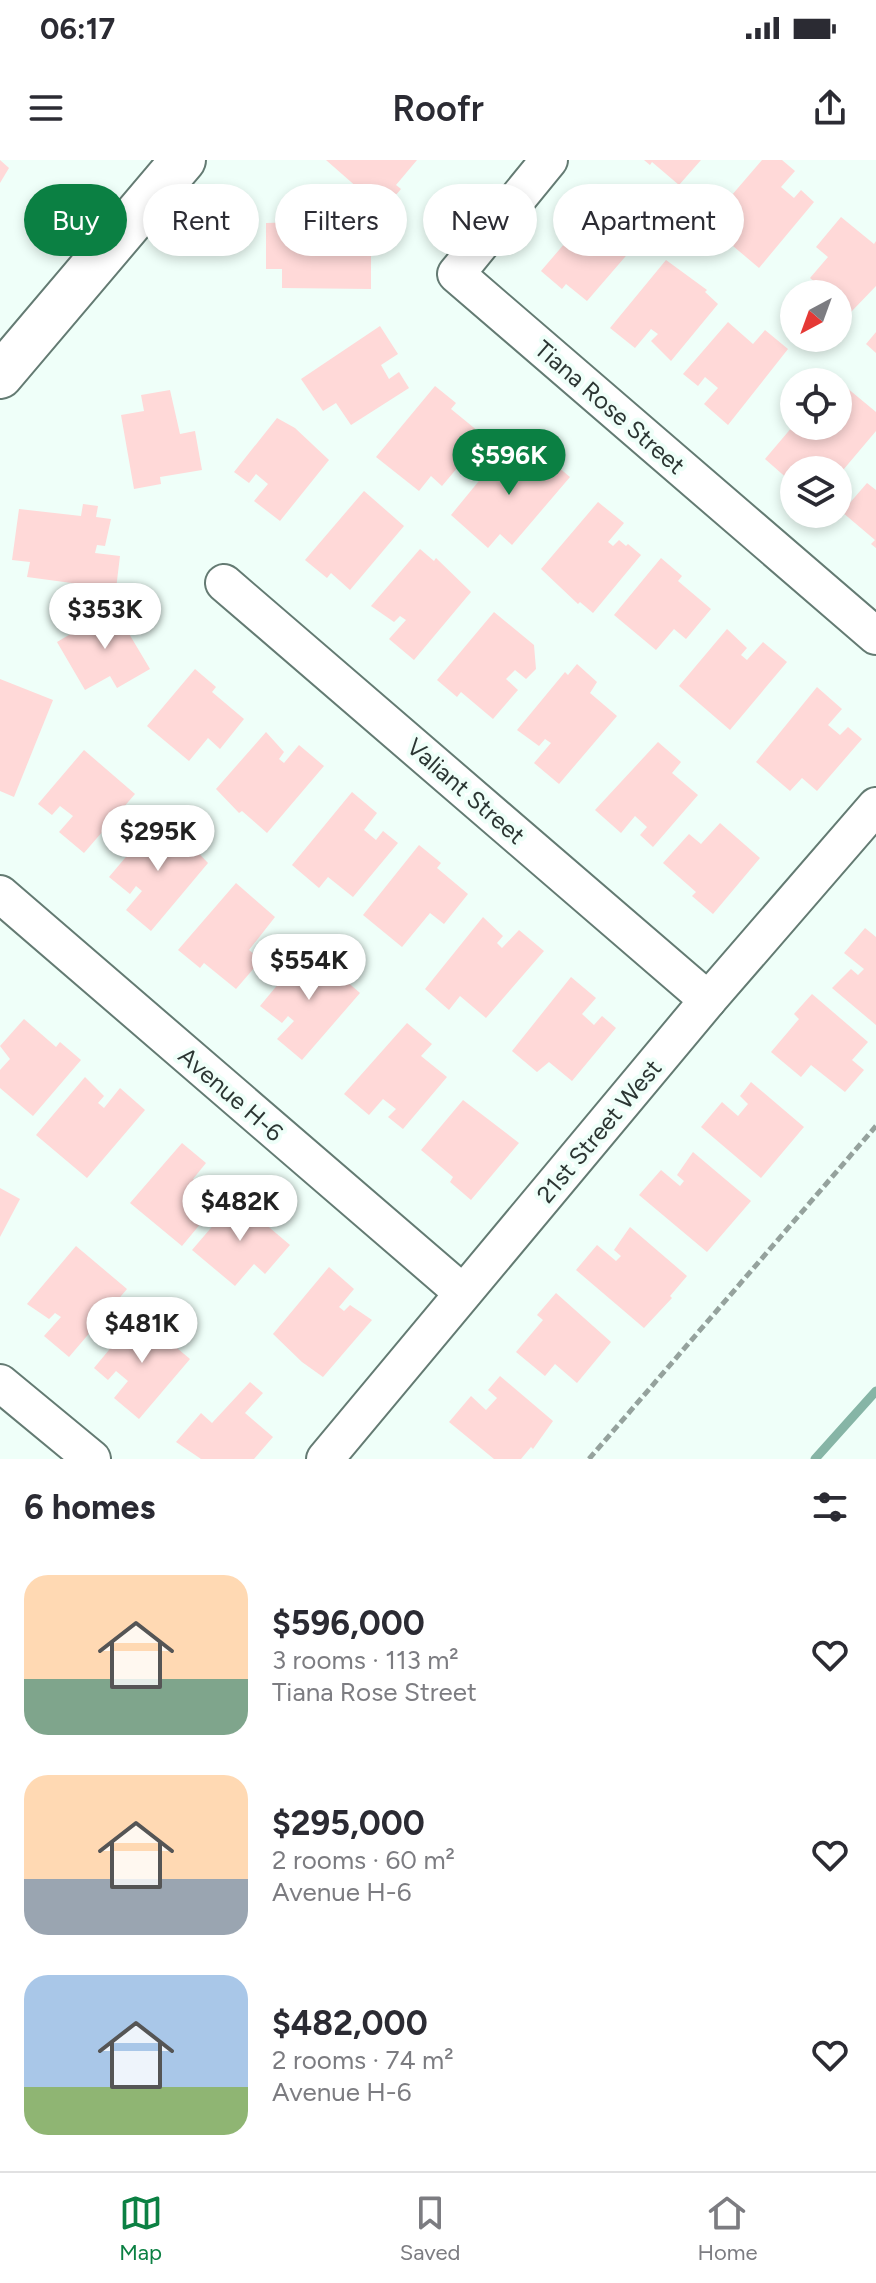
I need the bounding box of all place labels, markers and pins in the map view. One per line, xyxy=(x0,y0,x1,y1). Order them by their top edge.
pin: $596K xyxy=(453,429,565,497)
pin: $353K xyxy=(49,583,161,651)
pin: $295K xyxy=(102,805,214,873)
pin: $554K xyxy=(253,934,365,1002)
pin: $482K xyxy=(184,1175,296,1243)
pin: $481K xyxy=(86,1297,198,1365)

